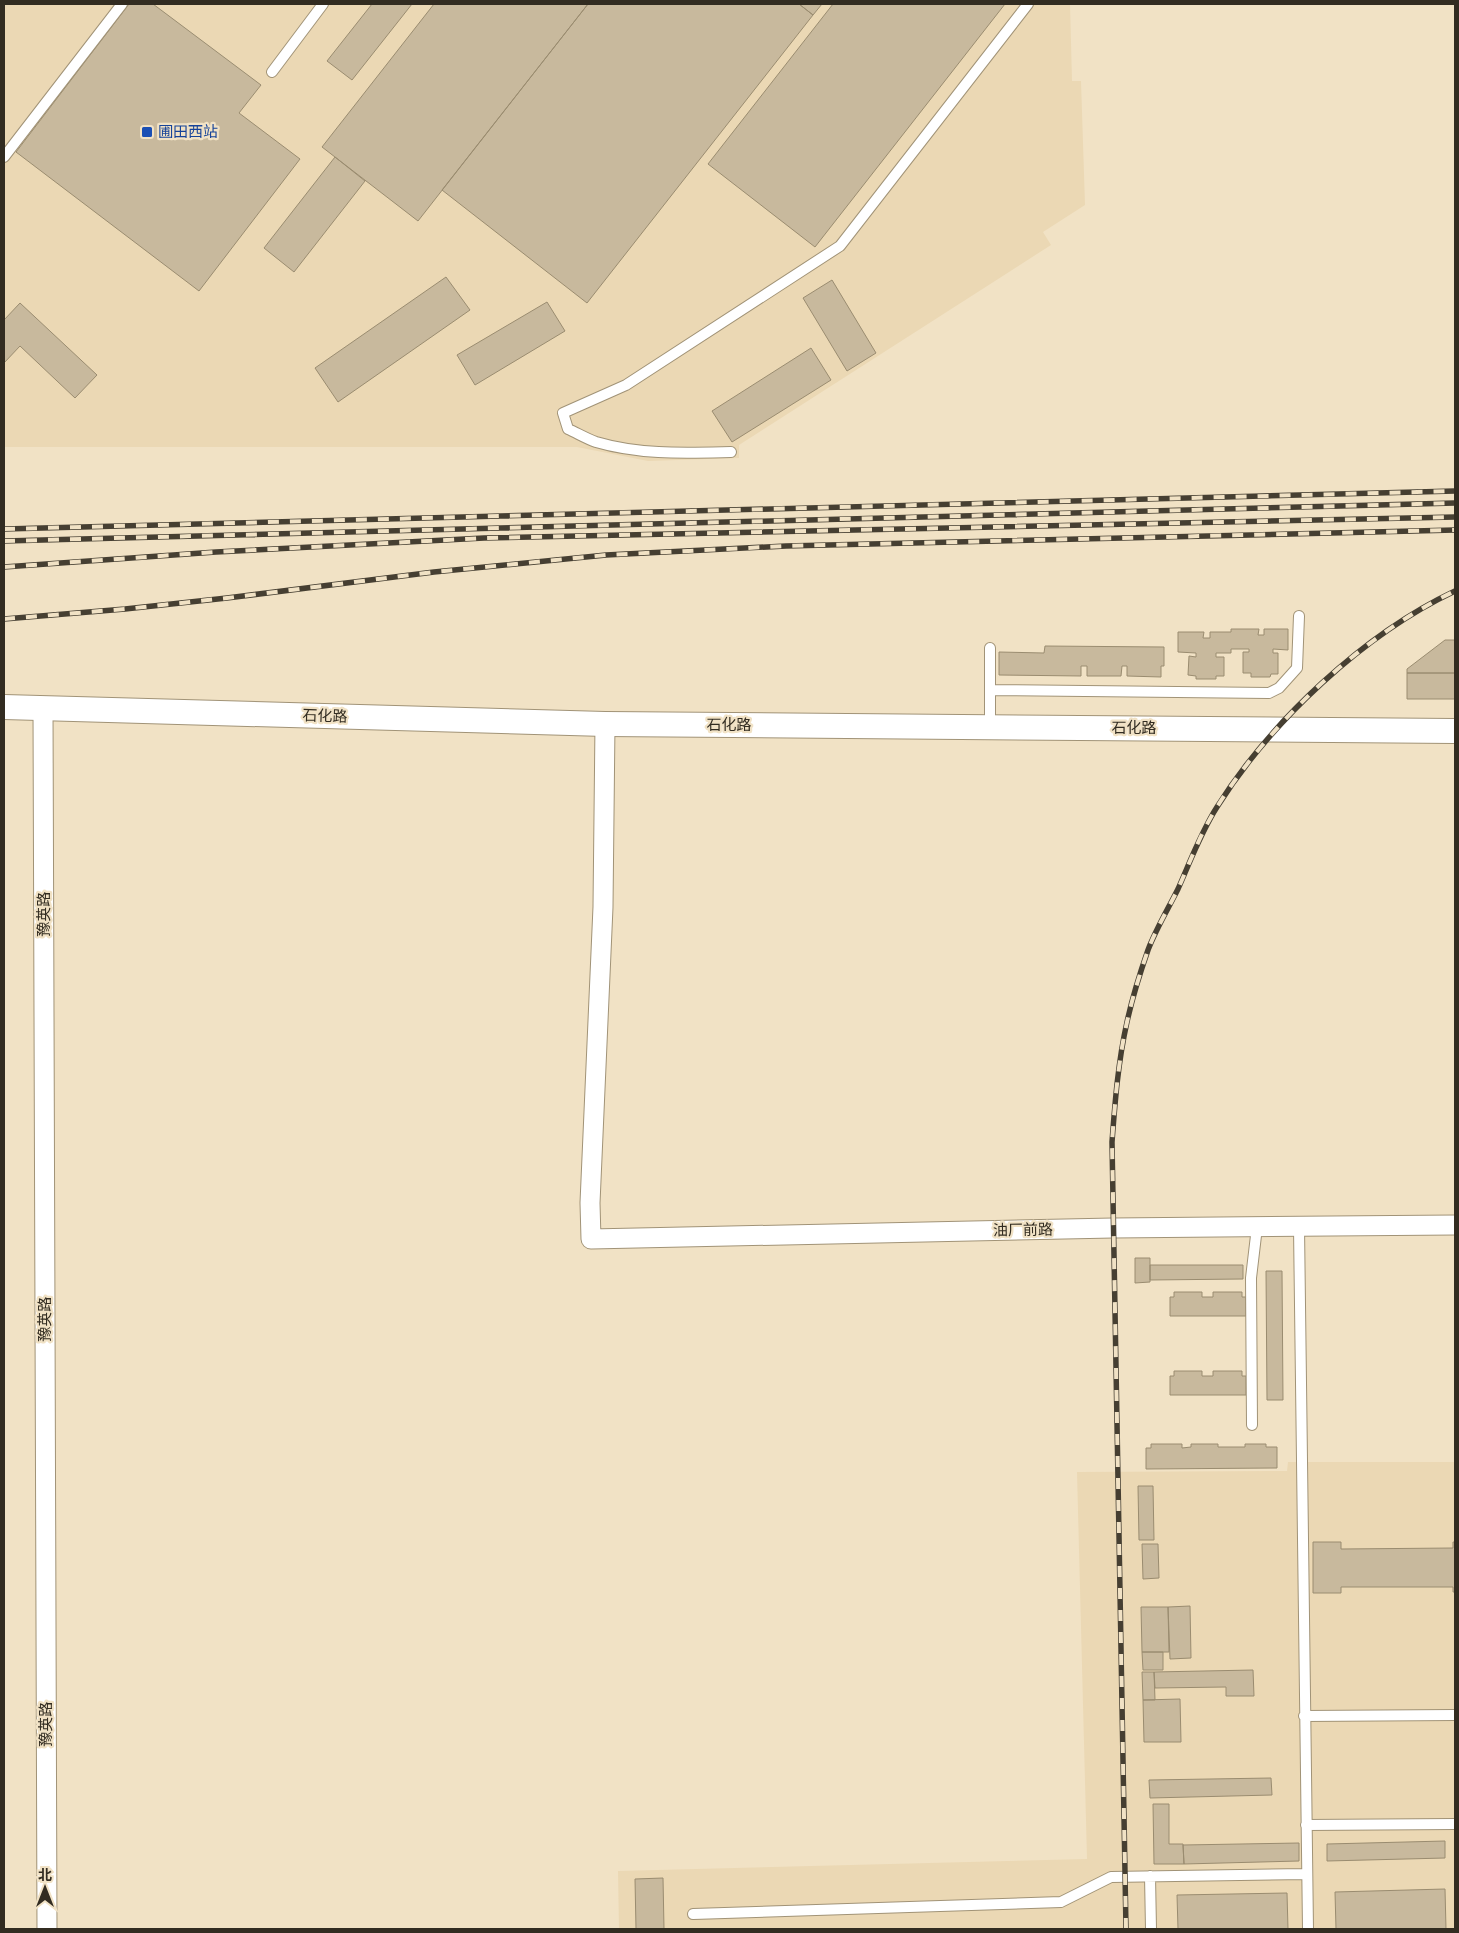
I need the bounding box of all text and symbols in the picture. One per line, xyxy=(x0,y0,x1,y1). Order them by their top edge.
place label: 圃田西站 xyxy=(158,121,218,142)
marker: 圃田西站 xyxy=(140,125,154,139)
street label: 石化路 xyxy=(302,704,348,727)
street label: 石化路 xyxy=(706,714,752,735)
street label: 石化路 xyxy=(1111,717,1157,738)
street label: 豫英路 xyxy=(33,891,54,937)
street label: 油厂前路 xyxy=(993,1218,1053,1241)
street label: 豫英路 xyxy=(34,1296,55,1342)
street label: 豫英路 xyxy=(35,1701,56,1747)
north arrow xyxy=(20,1863,70,1913)
text: 北 xyxy=(38,1865,52,1885)

